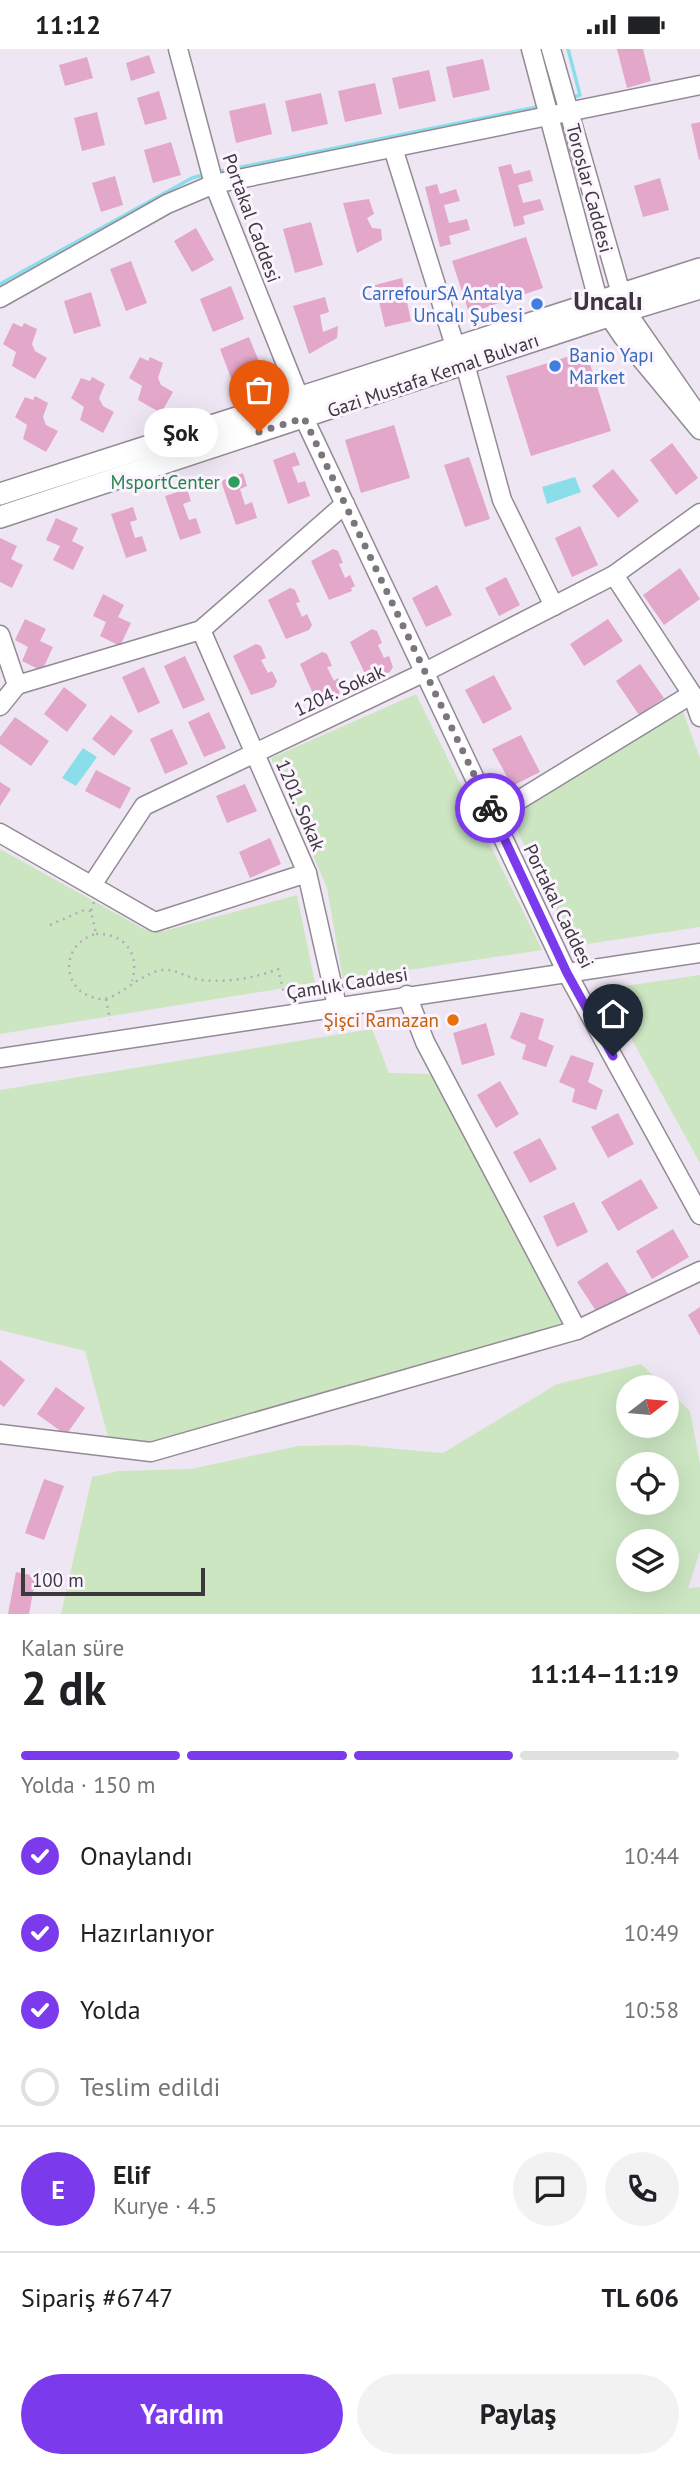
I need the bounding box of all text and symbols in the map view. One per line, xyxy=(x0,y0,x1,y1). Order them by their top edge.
text: 11:12 xyxy=(35,8,101,41)
street label: Toroslar Caddesi xyxy=(561,121,619,255)
street label: Portakal Caddesi xyxy=(218,150,286,286)
place label: CarrefourSA Antalya Uncalı Şubesi xyxy=(362,281,523,327)
district label: Uncalı xyxy=(573,284,643,317)
marker: CarrefourSA Antalya Uncalı Şubesi xyxy=(529,296,545,312)
street label: Gazi Mustafa Kemal Bulvarı xyxy=(324,327,542,423)
place label: Banio Yapı Market xyxy=(569,343,654,389)
marker: Banio Yapı Market xyxy=(547,358,563,374)
pin xyxy=(229,360,289,432)
icon: bag xyxy=(240,371,278,409)
callout: Şok xyxy=(144,407,217,457)
text: Şok xyxy=(163,418,199,447)
place label: MsportCenter xyxy=(110,470,221,494)
marker: MsportCenter xyxy=(226,474,242,490)
street label: 1204. Sokak xyxy=(290,659,388,721)
street label: 1201. Sokak xyxy=(271,756,331,854)
courier xyxy=(455,773,525,843)
icon: bike xyxy=(471,789,509,827)
street label: Portakal Caddesi xyxy=(519,840,599,972)
street label: Çamlık Caddesi xyxy=(284,962,410,1004)
pin xyxy=(583,984,643,1056)
icon: home xyxy=(594,995,632,1033)
place label: Şişci Ramazan xyxy=(323,1008,439,1032)
marker: Şişci Ramazan xyxy=(445,1012,461,1028)
north arrow xyxy=(616,1375,679,1439)
map controls xyxy=(616,1375,679,1592)
button: locate xyxy=(616,1452,679,1515)
button: layers xyxy=(616,1529,679,1592)
scale bar xyxy=(21,1565,205,1597)
text: 100 m xyxy=(32,1568,84,1592)
text: Kalan süre xyxy=(21,1633,124,1662)
text: 11:14–11:19 xyxy=(530,1657,679,1690)
text: 2 dk xyxy=(21,1658,106,1718)
text: Yolda · 150 m xyxy=(21,1770,156,1799)
icon: check xyxy=(21,1837,59,1875)
text: Onaylandı xyxy=(80,1839,193,1872)
text: 10:44 xyxy=(624,1841,679,1870)
icon: check xyxy=(21,1914,59,1952)
text: Hazırlanıyor xyxy=(80,1916,214,1949)
text: 10:49 xyxy=(624,1918,679,1947)
icon: check xyxy=(21,1991,59,2029)
text: Yolda xyxy=(80,1993,141,2026)
text: 10:58 xyxy=(624,1995,679,2024)
text: Teslim edildi xyxy=(80,2070,221,2103)
button: chat xyxy=(513,2152,587,2226)
button: phone xyxy=(605,2152,679,2226)
text: Elif xyxy=(113,2158,150,2191)
text: E xyxy=(51,2173,65,2206)
text: Kurye · 4.5 xyxy=(113,2191,217,2220)
text: Sipariş #6747 xyxy=(21,2281,173,2314)
text: TL 606 xyxy=(601,2281,679,2314)
button: Yardım xyxy=(21,2374,343,2454)
button: Paylaş xyxy=(357,2374,679,2454)

